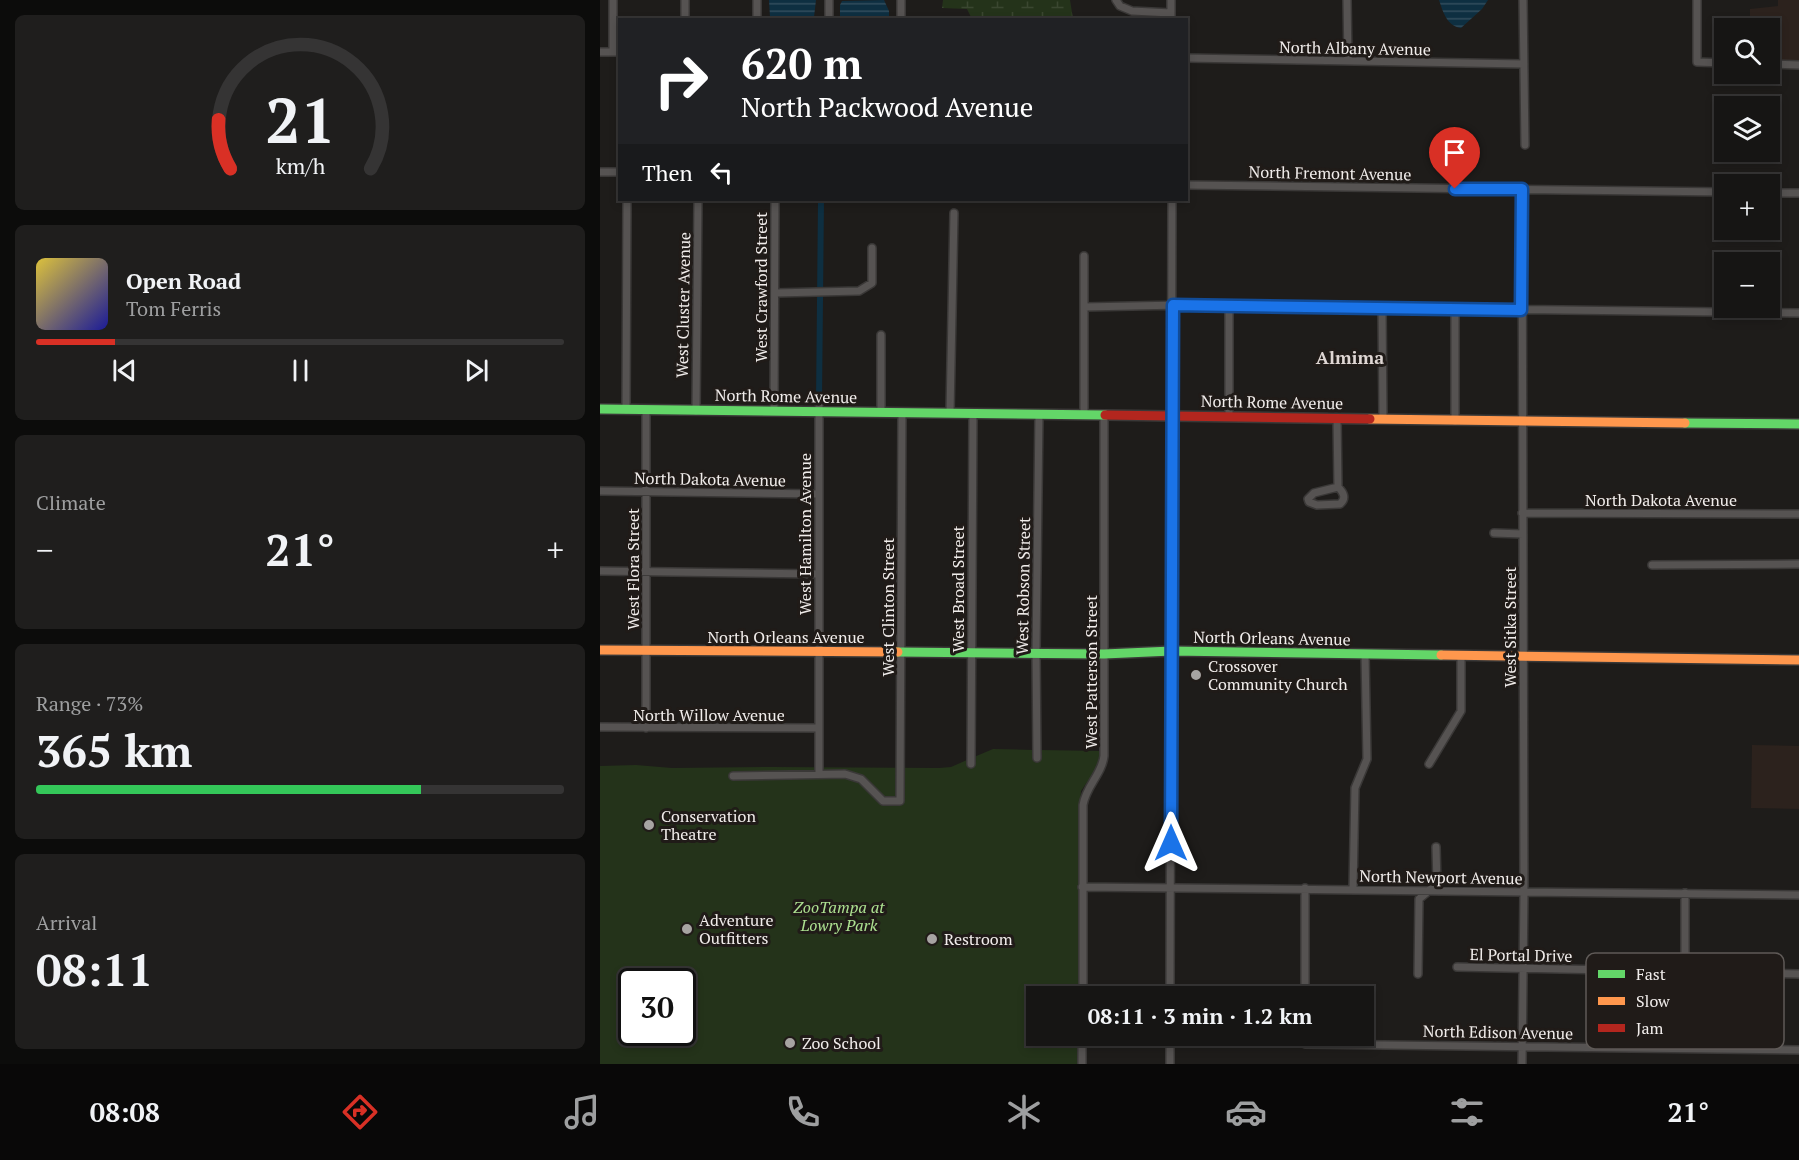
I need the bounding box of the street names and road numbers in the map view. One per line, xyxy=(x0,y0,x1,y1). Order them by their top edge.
street label: North Albany Avenue xyxy=(1279,36,1431,60)
street label: North Fremont Avenue xyxy=(1248,161,1412,185)
street label: West Crawford Street xyxy=(750,212,772,362)
street label: West Cluster Avenue xyxy=(671,232,695,378)
street label: North Rome Avenue xyxy=(715,384,857,408)
street label: North Rome Avenue xyxy=(1201,390,1343,414)
street label: West Hamilton Avenue xyxy=(794,453,816,615)
street label: North Dakota Avenue xyxy=(634,467,786,491)
street label: North Dakota Avenue xyxy=(1585,489,1737,511)
street label: West Flora Street xyxy=(622,508,644,630)
street label: West Robson Street xyxy=(1011,517,1035,655)
street label: West Broad Street xyxy=(947,525,969,653)
street label: West Clinton Street xyxy=(877,537,899,677)
street label: West Sitka Street xyxy=(1499,566,1521,687)
street label: West Patterson Street xyxy=(1080,595,1102,749)
street label: North Orleans Avenue xyxy=(707,626,865,648)
street label: North Orleans Avenue xyxy=(1193,626,1351,650)
street label: North Willow Avenue xyxy=(633,704,785,726)
street label: North Newport Avenue xyxy=(1359,865,1523,889)
street label: El Portal Drive xyxy=(1469,943,1573,967)
street label: North Edison Avenue xyxy=(1423,1020,1573,1044)

